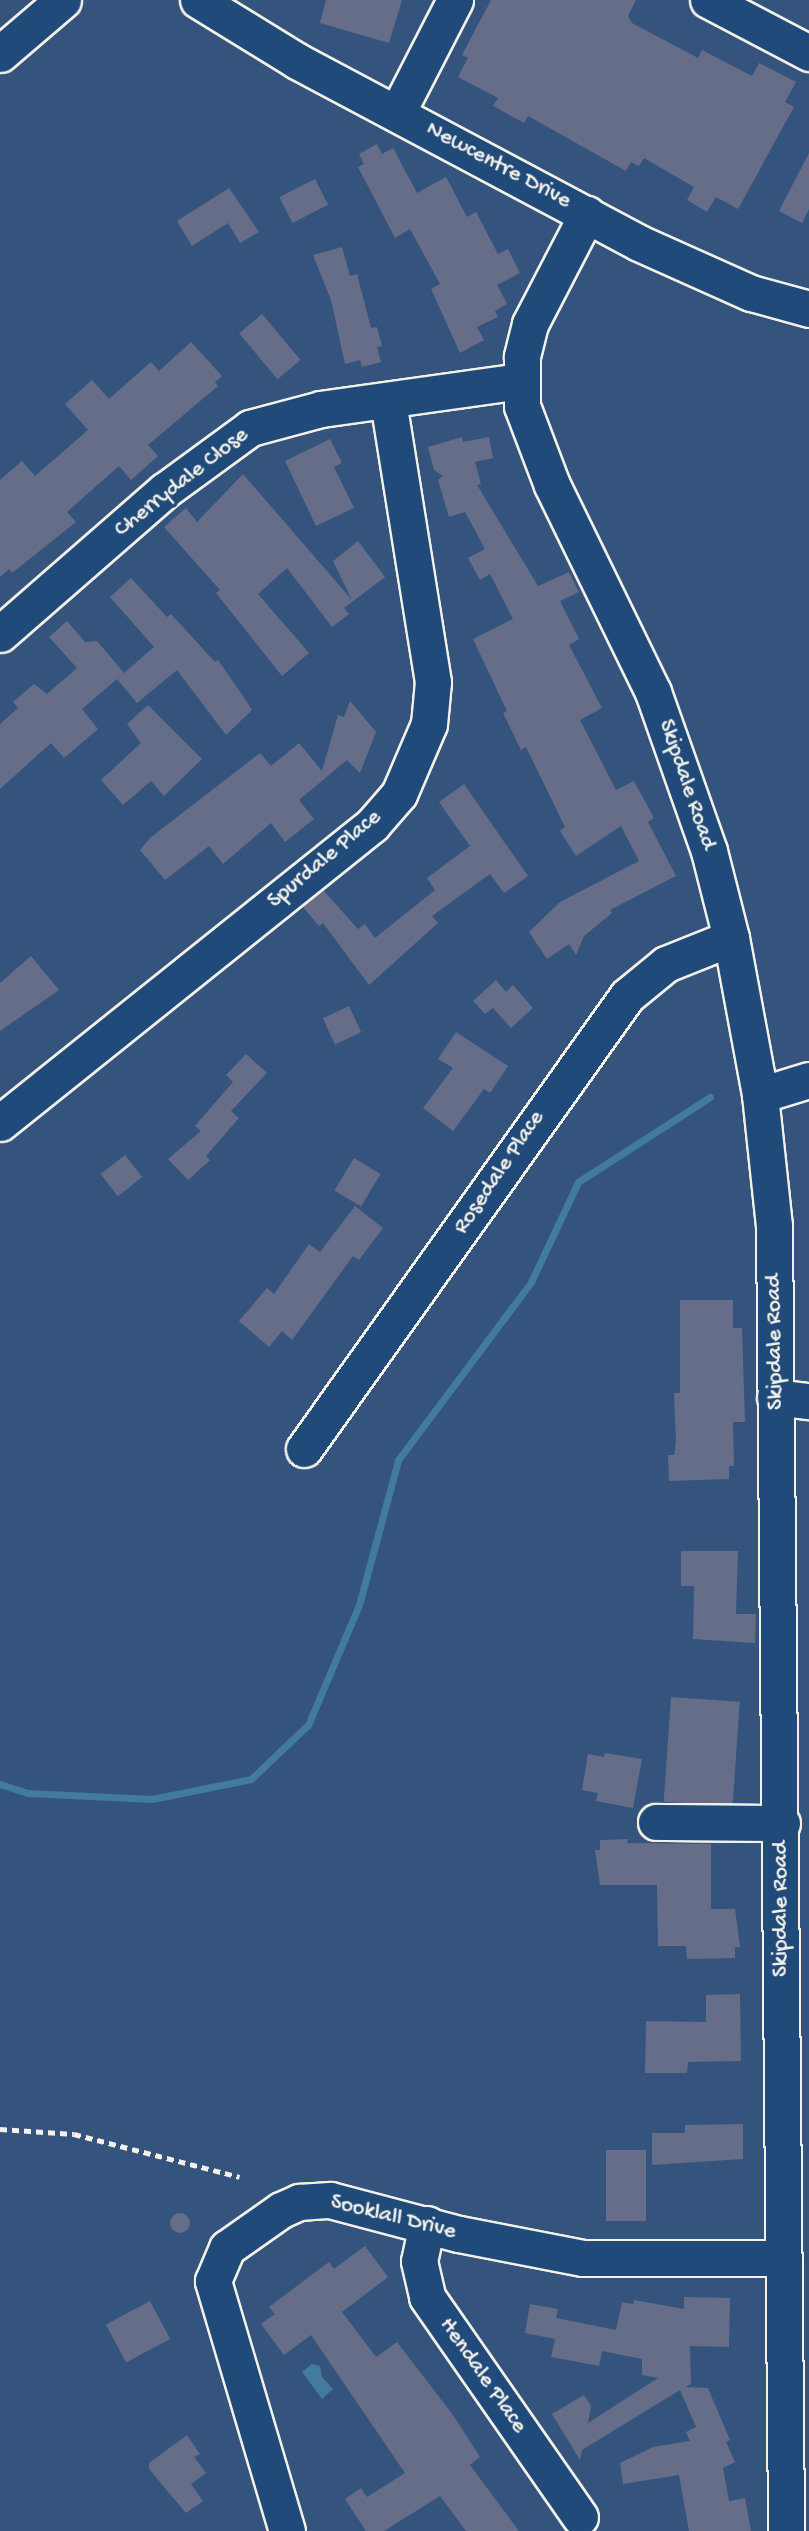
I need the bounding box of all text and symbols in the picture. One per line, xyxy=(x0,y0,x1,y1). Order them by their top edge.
street label: Newcentre Drive xyxy=(421,116,575,216)
street label: Cherrydale Close xyxy=(109,422,255,544)
street label: Skipdale Road xyxy=(651,716,721,854)
street label: Spurdale Place xyxy=(263,805,387,915)
street label: Rosedale Place xyxy=(449,1106,551,1240)
street label: Skipdale Road xyxy=(761,1274,791,1410)
street label: Skipdale Road xyxy=(768,1841,796,1977)
street label: Sooklall Drive xyxy=(327,2189,459,2247)
street label: Hendale Place xyxy=(432,2313,532,2439)

